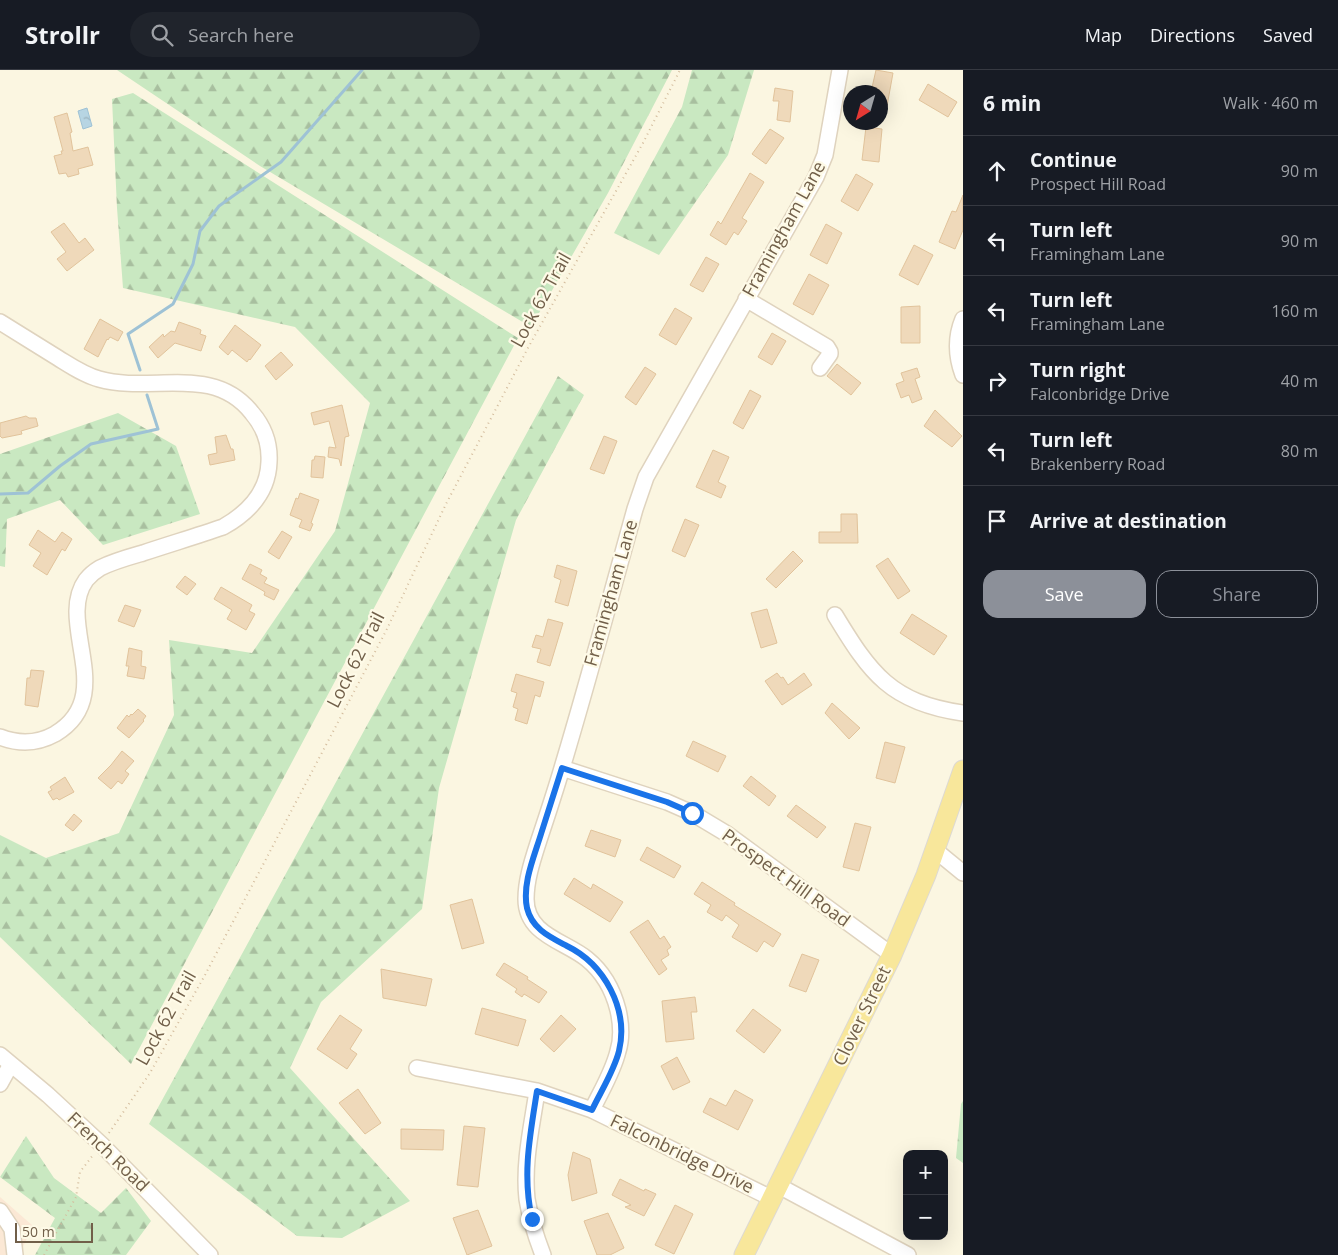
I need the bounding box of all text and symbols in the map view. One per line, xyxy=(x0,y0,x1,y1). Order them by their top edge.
search box xyxy=(130,12,480,57)
text: Strollr xyxy=(25,18,100,51)
icon: search xyxy=(148,21,176,49)
text: Search here xyxy=(188,22,294,48)
text: Map xyxy=(1085,23,1122,47)
text: Directions xyxy=(1150,23,1235,47)
text: Saved xyxy=(1263,23,1313,47)
north arrow xyxy=(843,85,888,130)
text: 6 min xyxy=(983,89,1041,117)
text: Walk · 460 m xyxy=(1223,92,1318,114)
text: Continue xyxy=(1030,147,1117,173)
street label: Framingham Lane xyxy=(736,156,830,301)
icon: ahead xyxy=(983,157,1011,185)
text: 90 m xyxy=(1281,160,1318,182)
text: Prospect Hill Road xyxy=(1030,173,1166,195)
text: Turn left xyxy=(1030,217,1112,243)
icon: left xyxy=(983,227,1011,255)
text: 90 m xyxy=(1281,230,1318,252)
text: Framingham Lane xyxy=(1030,243,1165,265)
street label: Lock 62 Trail xyxy=(504,248,576,351)
text: Turn left xyxy=(1030,287,1112,313)
icon: left xyxy=(983,297,1011,325)
text: 160 m xyxy=(1272,300,1318,322)
text: Framingham Lane xyxy=(1030,313,1165,335)
text: Turn right xyxy=(1030,357,1125,383)
icon: right xyxy=(983,367,1011,395)
text: 40 m xyxy=(1281,370,1318,392)
text: Falconbridge Drive xyxy=(1030,383,1169,405)
text: Turn left xyxy=(1030,427,1112,453)
icon: left xyxy=(983,437,1011,465)
text: 80 m xyxy=(1281,440,1318,462)
text: Brakenberry Road xyxy=(1030,453,1165,475)
icon: arrive xyxy=(983,507,1011,535)
text: Arrive at destination xyxy=(1030,508,1227,534)
street label: Framingham Lane xyxy=(578,517,642,669)
button: Save xyxy=(983,570,1146,618)
button: Share xyxy=(1156,570,1318,618)
street label: Lock 62 Trail xyxy=(321,607,390,712)
route start xyxy=(681,802,704,825)
street label: Prospect Hill Road xyxy=(718,823,856,932)
street label: Clover Street xyxy=(827,962,896,1069)
street label: Lock 62 Trail xyxy=(129,966,201,1069)
street label: French Road xyxy=(63,1106,155,1196)
street label: Falconbridge Drive xyxy=(607,1108,758,1198)
map controls xyxy=(903,1150,948,1240)
button: + xyxy=(903,1150,948,1195)
button: − xyxy=(903,1195,948,1240)
route end xyxy=(521,1208,544,1231)
scale bar xyxy=(15,1220,92,1243)
text: 50 m xyxy=(22,1222,55,1241)

